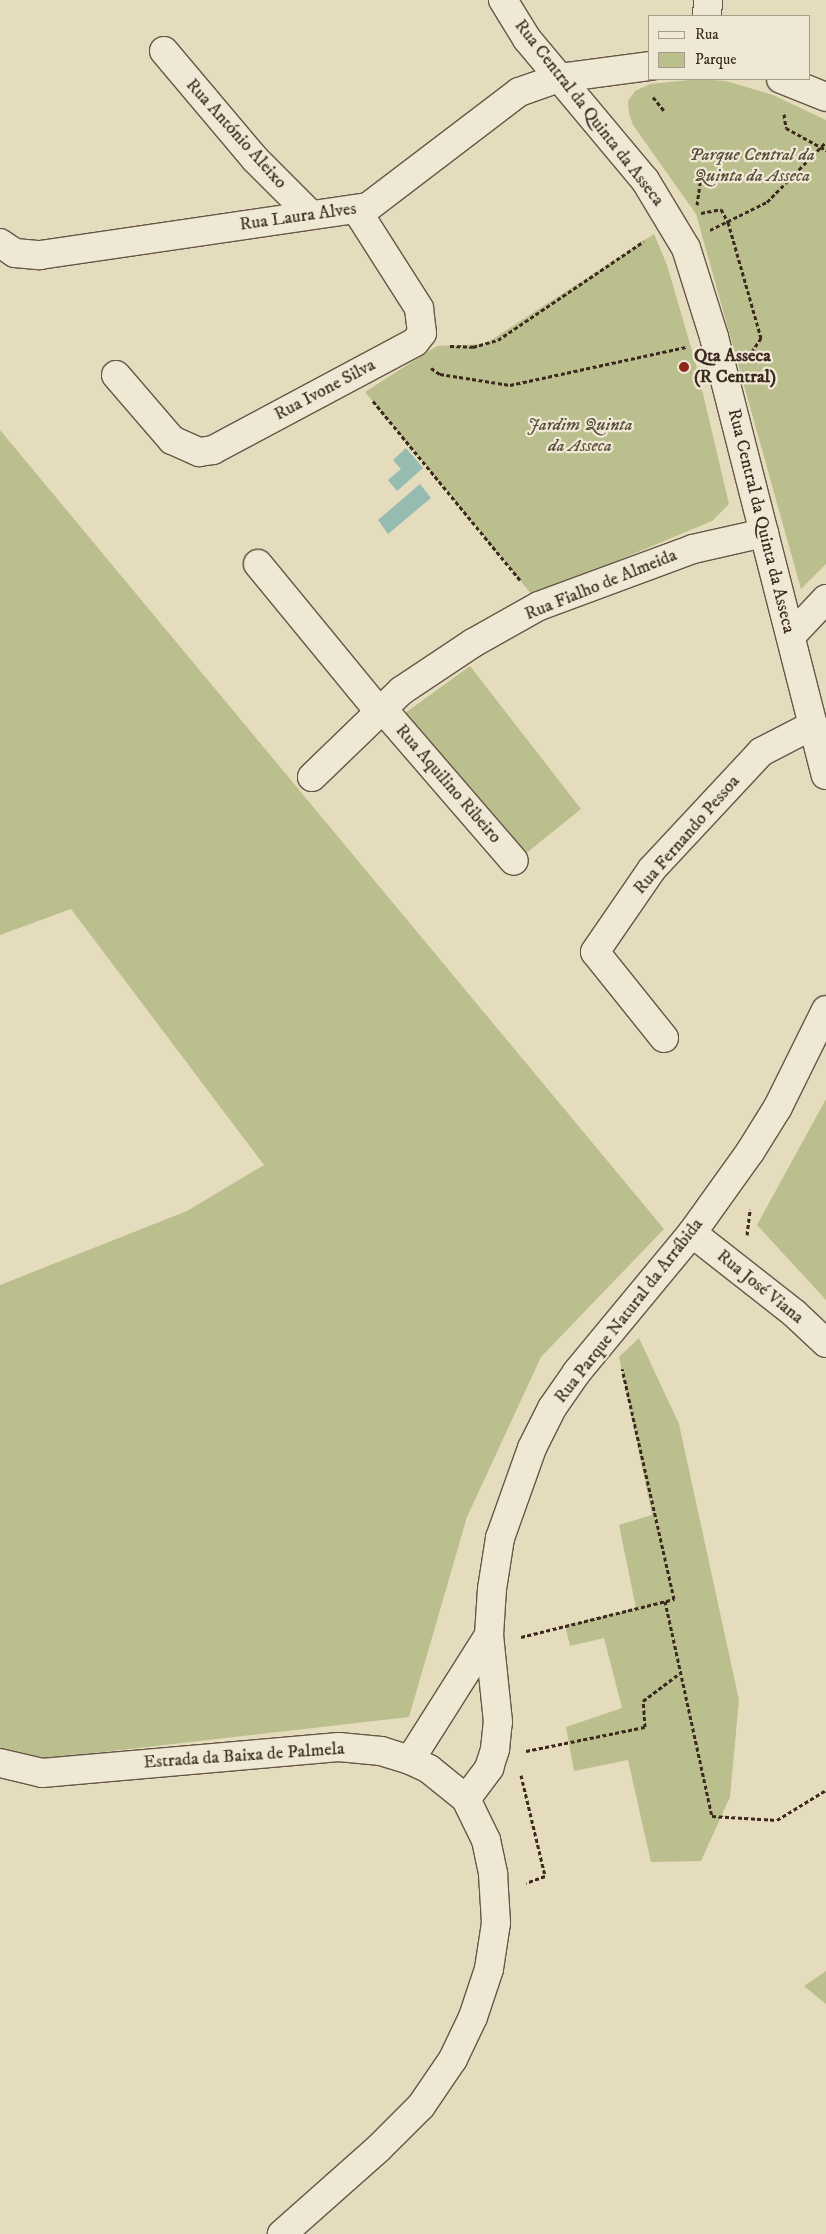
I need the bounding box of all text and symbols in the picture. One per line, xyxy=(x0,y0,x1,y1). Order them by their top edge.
street label: Rua Central da Quinta da Asseca xyxy=(509,15,669,211)
legend xyxy=(648,15,811,80)
text: Rua xyxy=(695,25,719,44)
text: Parque xyxy=(695,50,736,69)
street label: Rua António Aleixo xyxy=(181,75,291,193)
park label: Parque Central da Quinta da Asseca xyxy=(689,145,815,188)
street label: Rua Laura Alves xyxy=(238,198,358,236)
place label: Qta Asseca (R Central) xyxy=(694,346,776,388)
street label: Rua Ivone Silva xyxy=(271,354,379,426)
marker: Qta Asseca (R Central) xyxy=(678,361,690,373)
street label: Rua Central da Quinta da Asseca xyxy=(723,406,799,636)
park label: Jardim Quinta da Asseca xyxy=(527,415,633,458)
street label: Rua Fialho de Almeida xyxy=(522,545,680,625)
street label: Rua Aquilino Ribeiro xyxy=(390,720,506,848)
street label: Rua Fernando Pessoa xyxy=(629,771,745,899)
street label: Rua Parque Natural da Arrábida xyxy=(550,1214,708,1408)
street label: Rua José Viana xyxy=(712,1245,808,1329)
street label: Estrada da Baixa de Palmela xyxy=(143,1738,345,1774)

